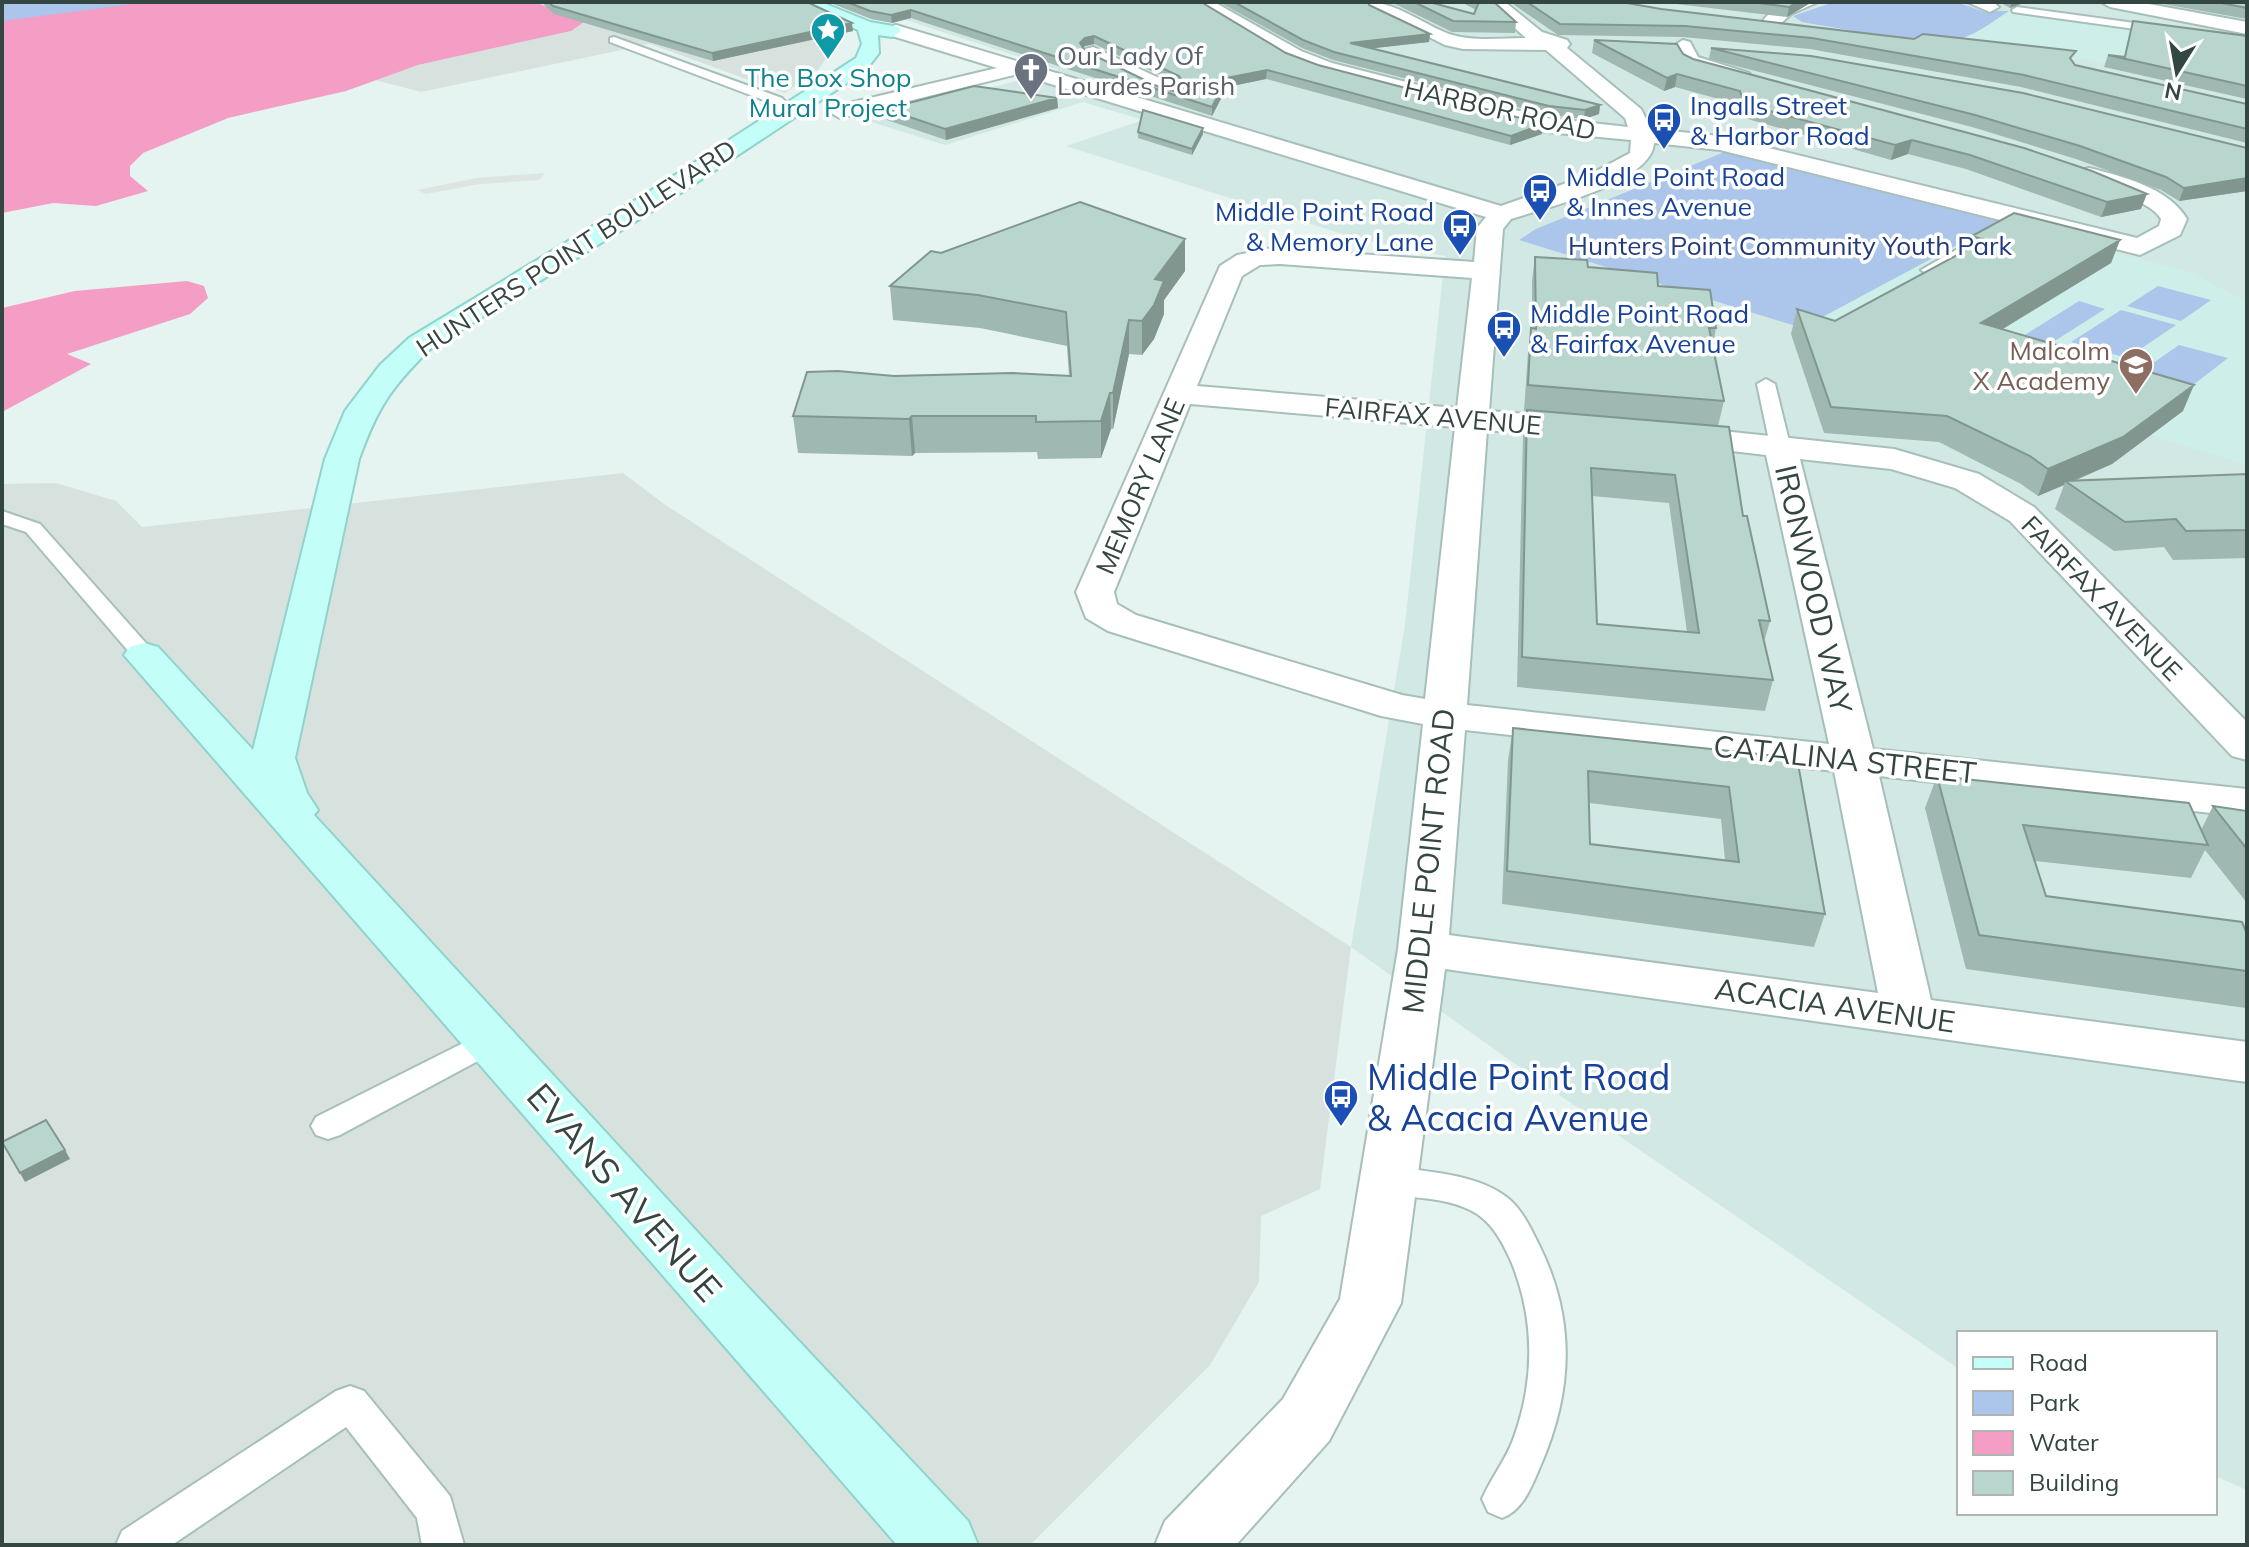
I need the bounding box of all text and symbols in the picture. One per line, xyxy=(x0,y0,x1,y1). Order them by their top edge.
place icon: The Box Shop Mural Project xyxy=(809,11,847,61)
north arrow xyxy=(2137,32,2217,112)
place label: Our Lady Of Lourdes Parish xyxy=(1057,39,1235,102)
church icon: Our Lady Of Lourdes Parish xyxy=(1012,51,1050,101)
place label: The Box Shop Mural Project xyxy=(745,61,911,124)
street label: HARBOR ROAD xyxy=(1401,71,1599,147)
text: N xyxy=(2162,76,2184,107)
place label: Ingalls Street & Harbor Road xyxy=(1690,89,1870,152)
bus stop icon: Ingalls Street & Harbor Road xyxy=(1645,101,1683,151)
street label: HUNTERS POINT BOULEVARD xyxy=(410,132,742,364)
place label: Middle Point Road & Innes Avenue xyxy=(1566,160,1785,223)
bus stop icon: Middle Point Road & Innes Avenue xyxy=(1521,172,1559,222)
place label: Middle Point Road & Memory Lane xyxy=(1215,195,1434,258)
bus stop icon: Middle Point Road & Memory Lane xyxy=(1441,207,1479,257)
park label: Hunters Point Community Youth Park xyxy=(1568,229,2013,262)
place label: Middle Point Road & Fairfax Avenue xyxy=(1530,297,1749,360)
bus stop icon: Middle Point Road & Fairfax Avenue xyxy=(1485,309,1523,359)
place label: Malcolm X Academy xyxy=(1973,334,2110,397)
school or university icon: Malcolm X Academy xyxy=(2117,346,2155,396)
street label: FAIRFAX AVENUE xyxy=(1323,390,1543,442)
street label: MEMORY LANE xyxy=(1088,393,1192,579)
street label: IRONWOOD WAY xyxy=(1767,461,1861,717)
street label: FAIRFAX AVENUE xyxy=(2015,508,2189,688)
street label: MIDDLE POINT ROAD xyxy=(1393,707,1463,1015)
street label: CATALINA STREET xyxy=(1712,726,1978,792)
street label: ACACIA AVENUE xyxy=(1712,969,1958,1041)
place label: Middle Point Road & Acacia Avenue xyxy=(1367,1054,1670,1140)
street label: EVANS AVENUE xyxy=(518,1074,732,1310)
bus stop icon: Middle Point Road & Acacia Avenue xyxy=(1322,1078,1360,1128)
legend xyxy=(1957,1331,2217,1515)
text: Road xyxy=(2029,1347,2088,1377)
text: Park xyxy=(2029,1387,2080,1417)
text: Water xyxy=(2029,1427,2099,1457)
text: Building xyxy=(2029,1467,2119,1497)

